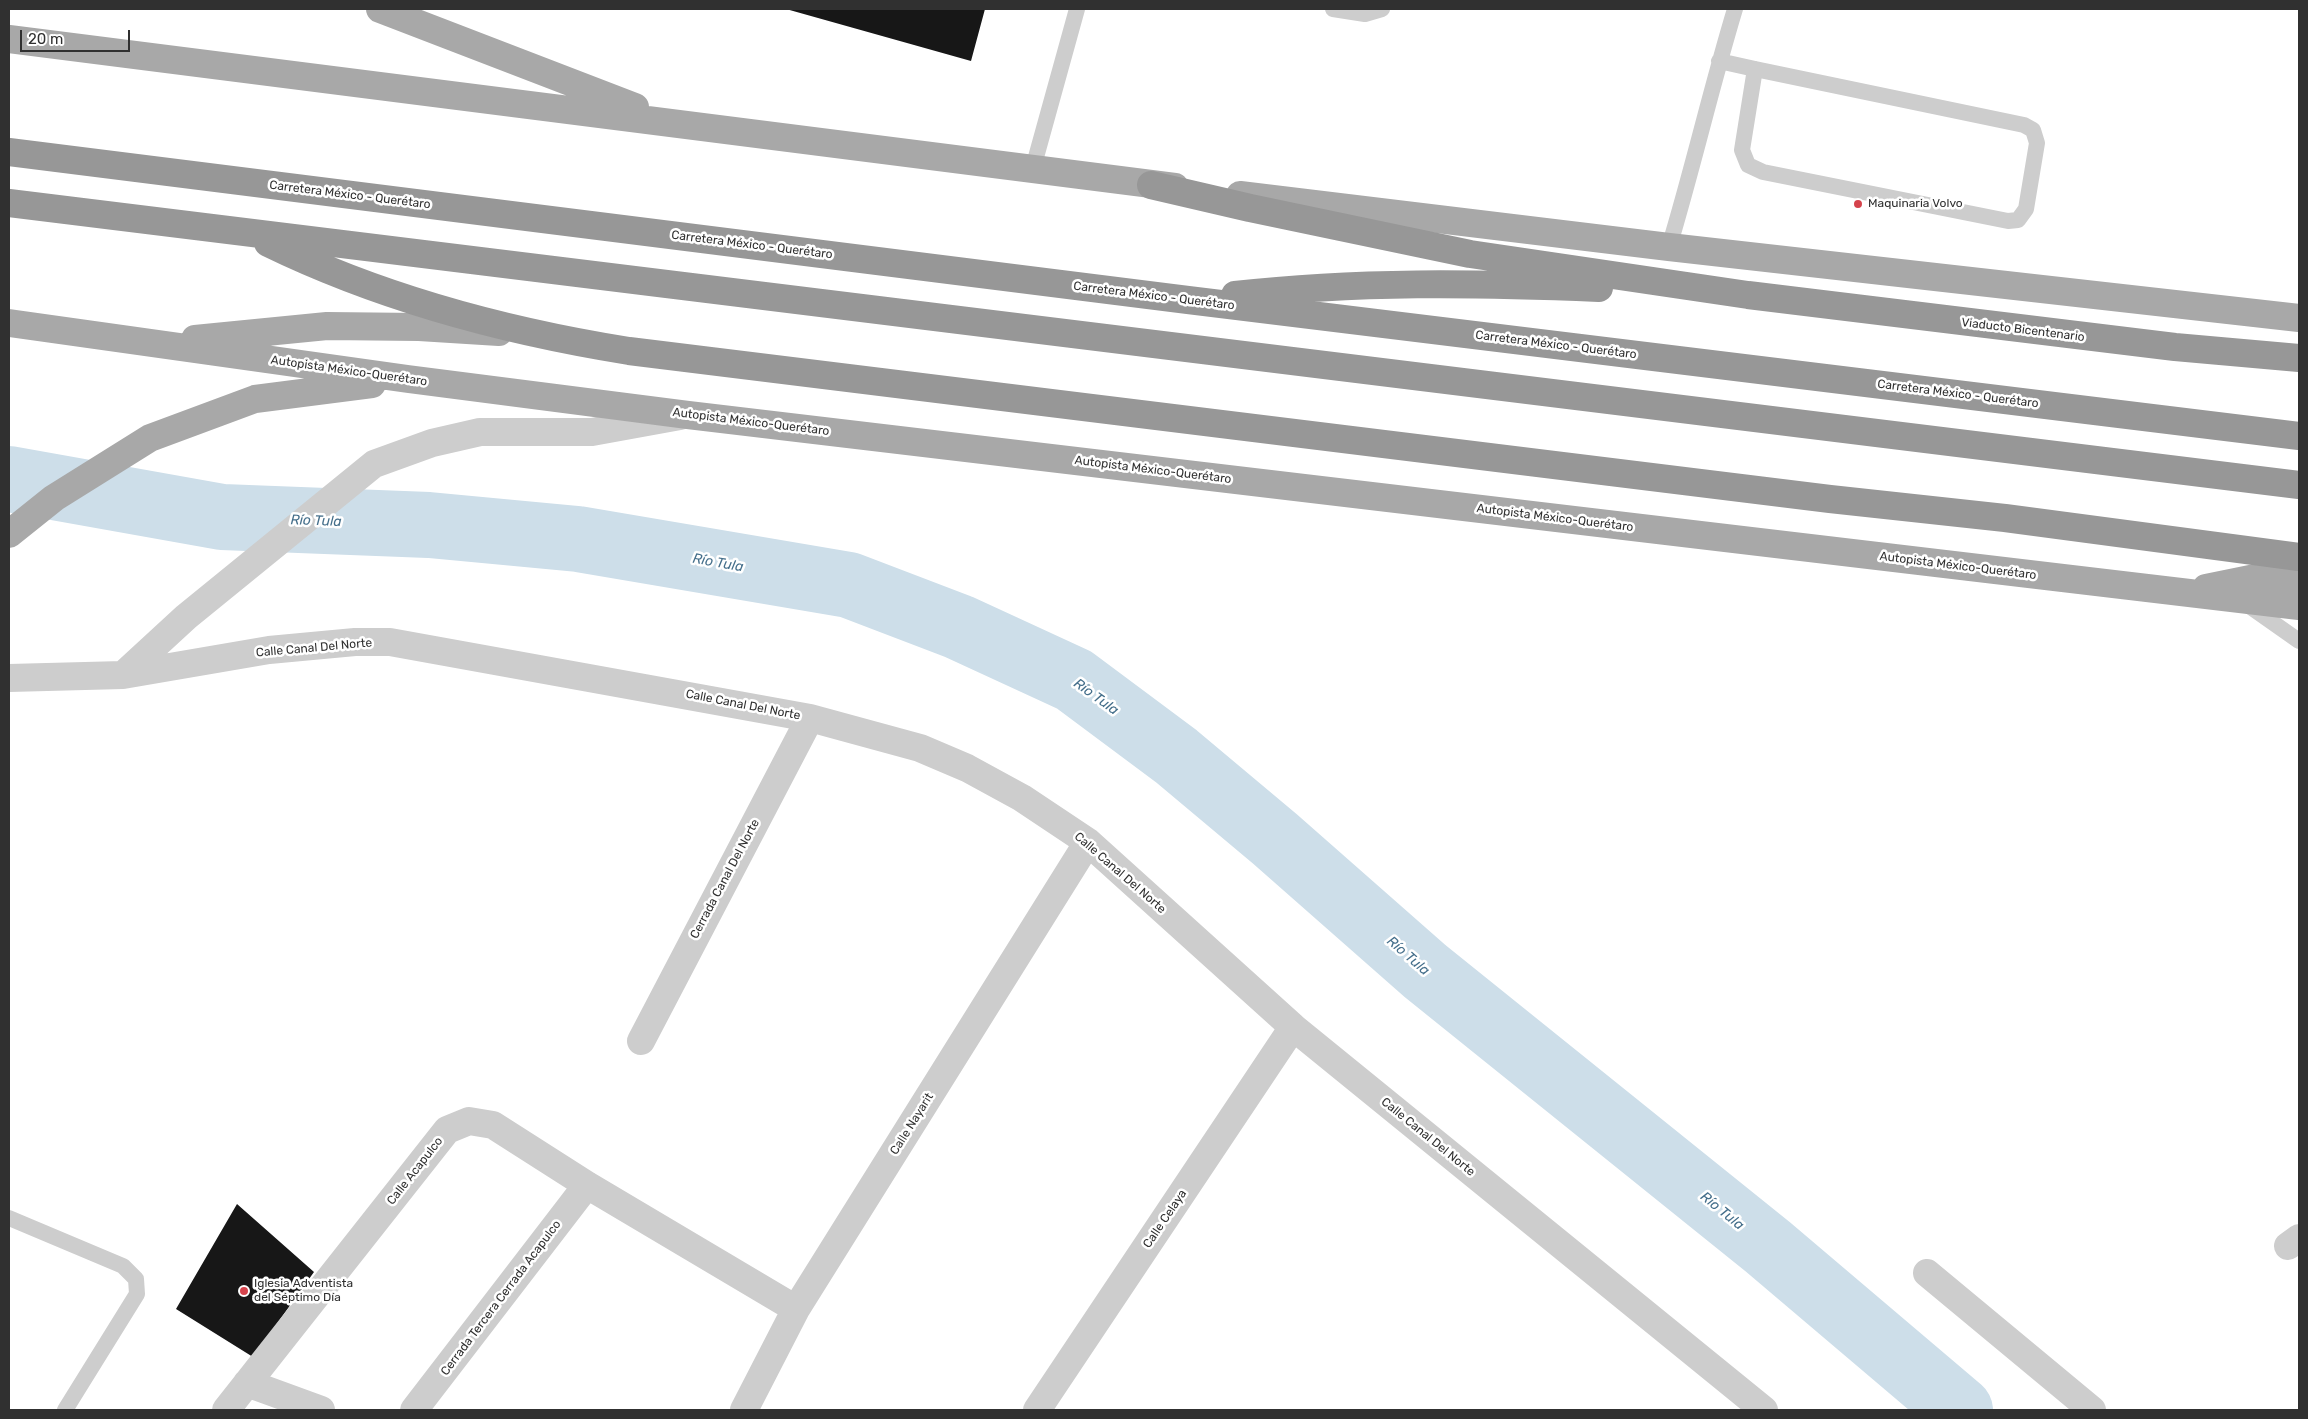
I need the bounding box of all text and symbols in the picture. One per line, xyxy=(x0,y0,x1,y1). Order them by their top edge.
scale bar xyxy=(22,20,132,52)
text: 20 m xyxy=(28,30,63,48)
street label: Carretera México - Querétaro xyxy=(269,178,431,212)
place label: Maquinaria Volvo xyxy=(1868,197,1963,211)
marker: Maquinaria Volvo xyxy=(1852,198,1864,210)
street label: Carretera México - Querétaro xyxy=(671,228,833,262)
street label: Carretera México - Querétaro xyxy=(1073,279,1235,313)
street label: Viaducto Bicentenario xyxy=(1961,315,2085,345)
street label: Carretera México - Querétaro xyxy=(1475,328,1637,362)
street label: Autopista México-Querétaro xyxy=(270,353,428,389)
street label: Carretera México - Querétaro xyxy=(1877,377,2039,411)
street label: Autopista México-Querétaro xyxy=(672,405,830,439)
street label: Autopista México-Querétaro xyxy=(1074,453,1232,487)
street label: Autopista México-Querétaro xyxy=(1476,501,1634,535)
water label: Río Tula xyxy=(290,512,342,530)
street label: Autopista México-Querétaro xyxy=(1879,549,2037,583)
water label: Río Tula xyxy=(691,550,745,576)
street label: Calle Canal Del Norte xyxy=(255,636,373,660)
water label: Río Tula xyxy=(1070,675,1122,719)
street label: Calle Canal Del Norte xyxy=(684,687,802,723)
street label: Cerrada Canal Del Norte xyxy=(687,817,763,941)
street label: Calle Canal Del Norte xyxy=(1071,829,1169,917)
water label: Río Tula xyxy=(1383,933,1433,979)
street label: Calle Nayarit xyxy=(887,1090,937,1158)
street label: Calle Canal Del Norte xyxy=(1378,1095,1478,1179)
street label: Calle Acapulco xyxy=(384,1134,446,1208)
street label: Calle Celaya xyxy=(1140,1187,1190,1251)
water label: Río Tula xyxy=(1697,1188,1747,1234)
street label: Cerrada Tercera Cerrada Acapulco xyxy=(438,1218,564,1378)
place label: Iglesia Adventista del Séptimo Día xyxy=(254,1277,353,1305)
marker: Iglesia Adventista del Séptimo Día xyxy=(238,1285,250,1297)

